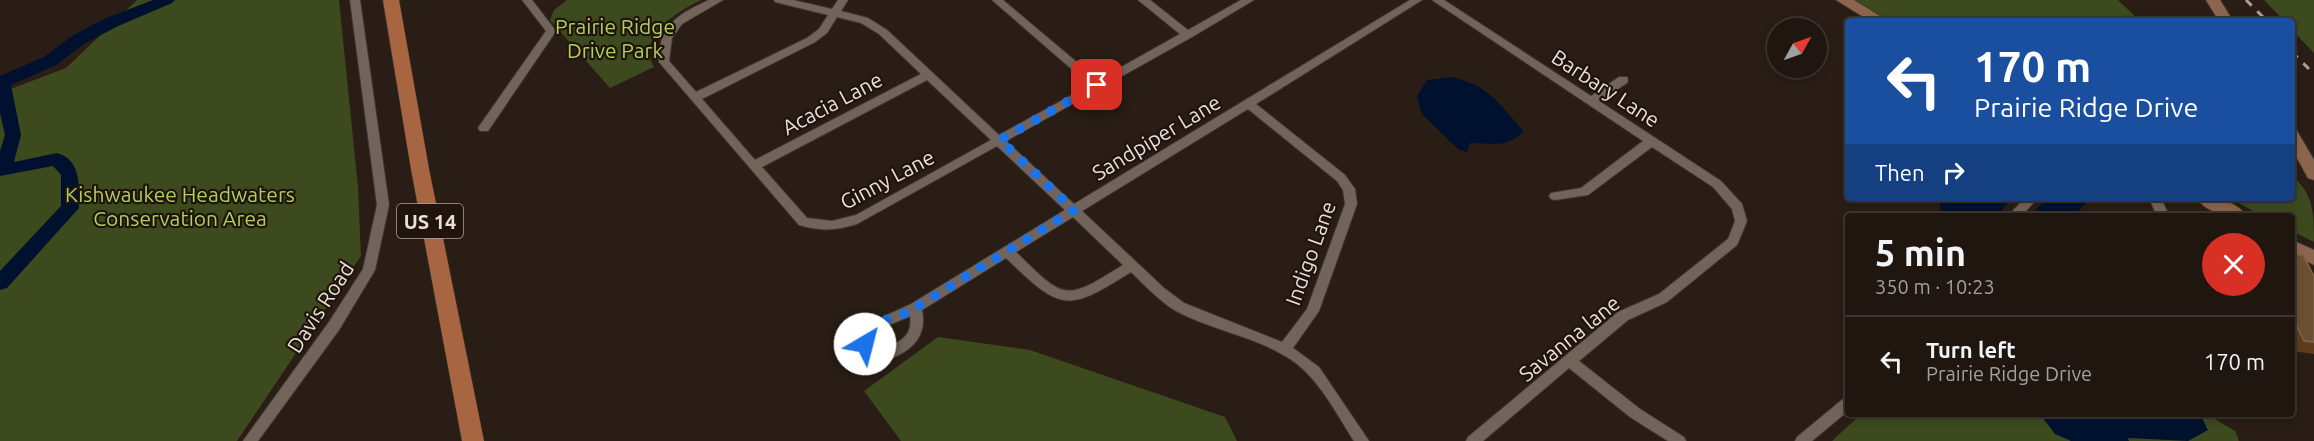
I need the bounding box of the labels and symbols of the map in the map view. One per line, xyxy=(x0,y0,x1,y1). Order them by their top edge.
park label: Prairie Ridge Drive Park xyxy=(555,14,675,62)
north arrow xyxy=(1767,18,1827,78)
street label: Barbary Lane xyxy=(1548,44,1664,132)
pin xyxy=(1071,59,1122,110)
street label: Acacia Lane xyxy=(778,67,886,139)
street label: Sandpiper Lane xyxy=(1088,89,1224,185)
street label: Ginny Lane xyxy=(836,144,938,214)
park label: Kishwaukee Headwaters Conservation Area xyxy=(65,182,295,230)
street label: Indigo Lane xyxy=(1280,198,1340,308)
road number: US 14 xyxy=(397,204,463,238)
street label: Davis Road xyxy=(282,257,358,357)
street label: Savanna lane xyxy=(1514,290,1624,386)
position arrow xyxy=(833,312,897,376)

